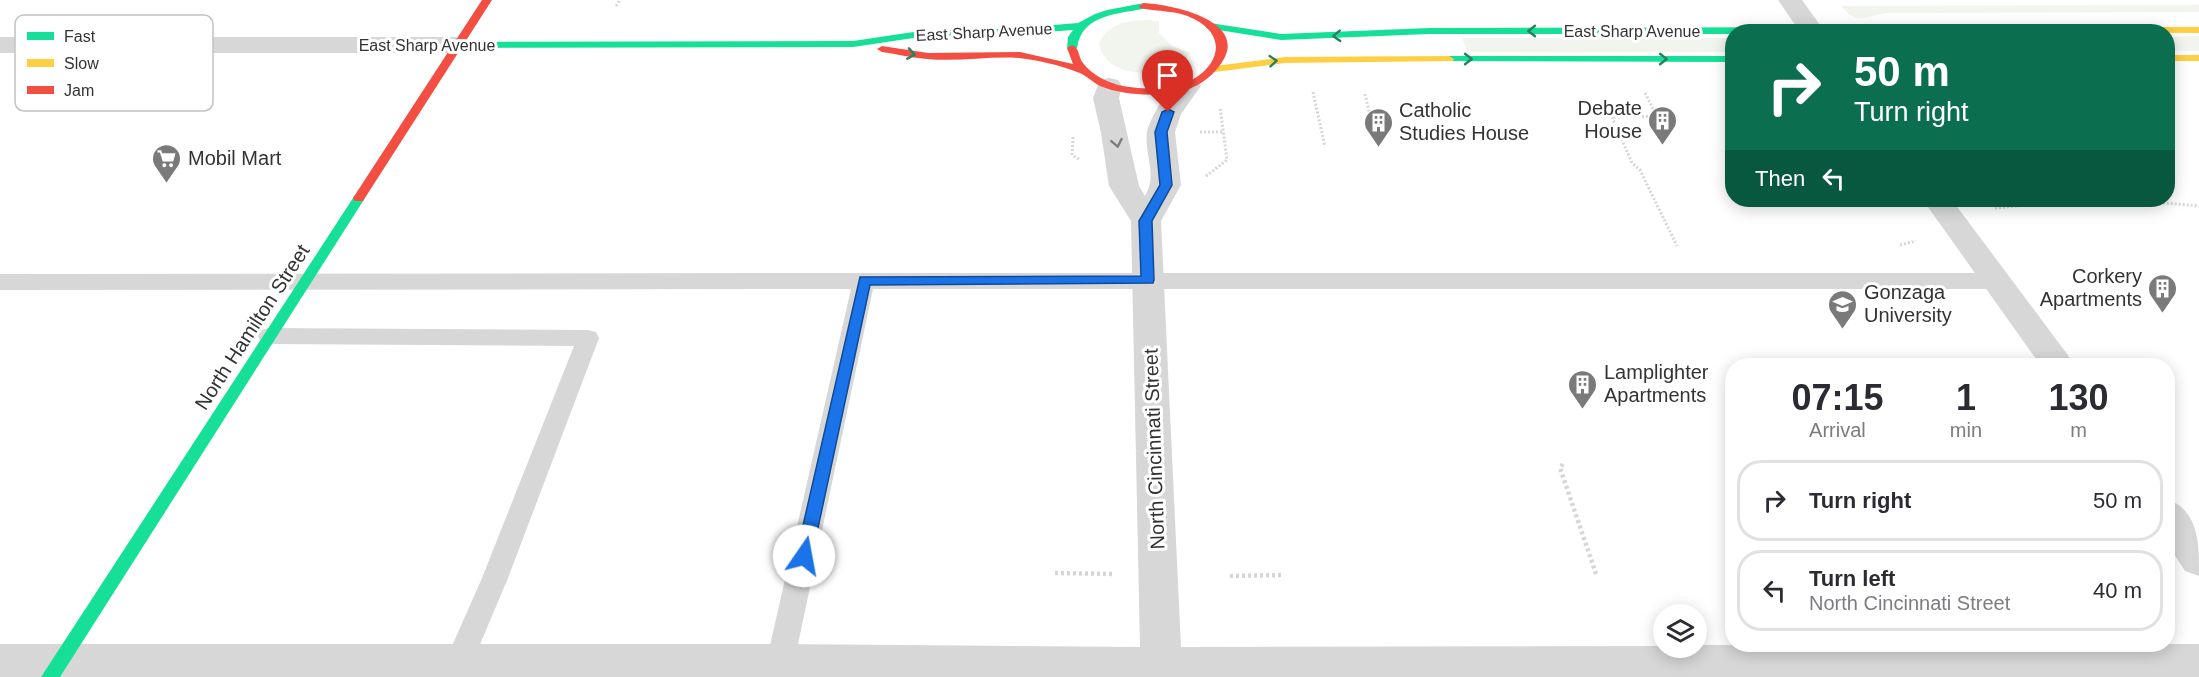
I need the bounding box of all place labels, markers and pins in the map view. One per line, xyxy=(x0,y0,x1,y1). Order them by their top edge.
pin xyxy=(1142,50,1193,112)
place label: Debate House xyxy=(1578,97,1642,142)
place label: Catholic Studies House xyxy=(1399,99,1529,144)
building icon: Debate House xyxy=(1647,104,1679,146)
building icon: Catholic Studies House xyxy=(1362,106,1394,148)
supermarket icon: Mobil Mart xyxy=(151,142,183,184)
place label: Mobil Mart xyxy=(188,147,282,169)
place label: Corkery Apartments xyxy=(2040,265,2142,310)
building icon: Corkery Apartments xyxy=(2147,272,2179,314)
place label: Gonzaga University xyxy=(1864,281,1952,326)
school or university icon: Gonzaga University xyxy=(1827,288,1859,330)
place label: Lamplighter Apartments xyxy=(1604,361,1709,406)
building icon: Lamplighter Apartments xyxy=(1567,368,1599,410)

